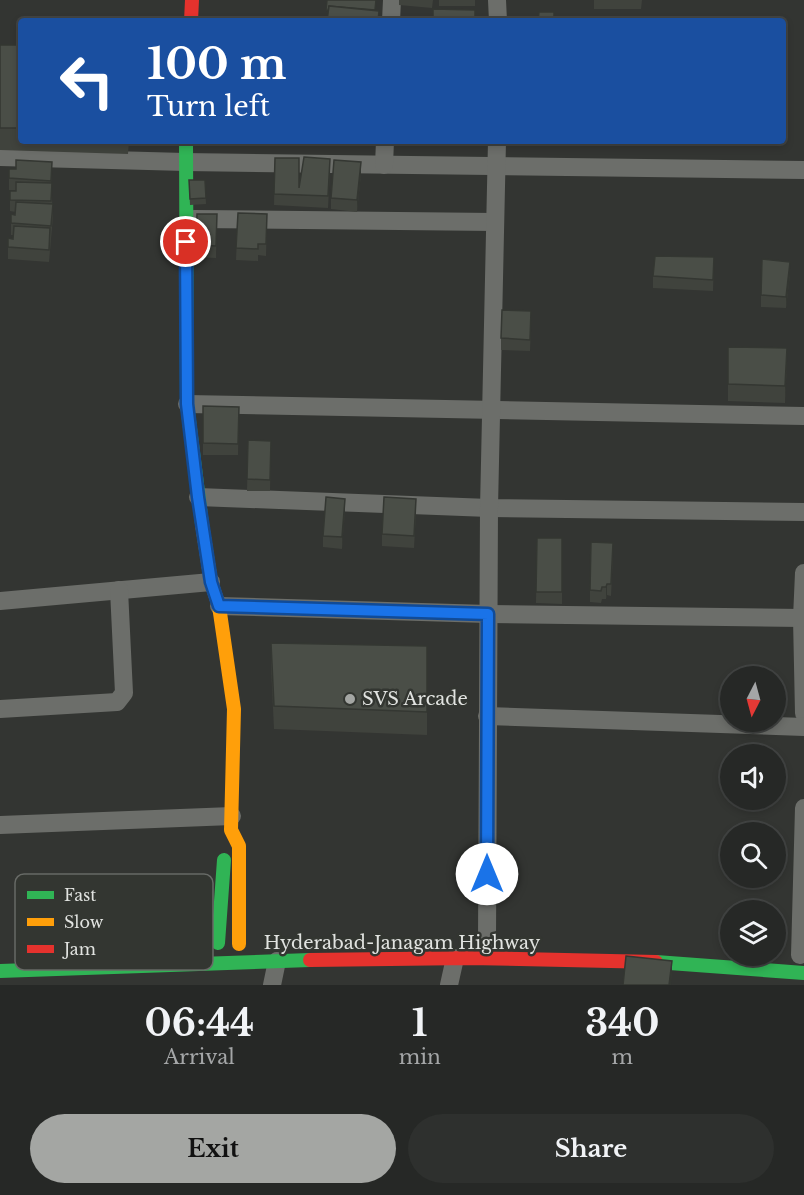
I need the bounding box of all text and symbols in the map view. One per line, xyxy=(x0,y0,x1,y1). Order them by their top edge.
text: 100 m xyxy=(147,38,286,90)
icon: left xyxy=(48,42,126,120)
text: Turn left xyxy=(147,90,270,123)
pin xyxy=(160,216,211,267)
icon: arrive xyxy=(169,225,202,258)
north arrow xyxy=(720,666,786,732)
map controls xyxy=(720,666,786,966)
place label: SVS Arcade xyxy=(362,688,468,710)
marker: SVS Arcade xyxy=(343,692,357,706)
button: sound xyxy=(720,744,786,810)
button: search xyxy=(720,822,786,888)
position arrow xyxy=(455,842,519,906)
legend xyxy=(15,874,213,970)
text: Fast xyxy=(64,885,96,905)
button: layers xyxy=(720,900,786,966)
text: Slow xyxy=(64,912,104,932)
street label: Hyderabad-Janagam Highway xyxy=(264,932,541,954)
text: Jam xyxy=(62,939,96,959)
text: 06:44 xyxy=(145,1001,254,1046)
text: 1 xyxy=(412,1001,428,1046)
text: 340 xyxy=(585,1001,659,1046)
text: Arrival xyxy=(164,1045,235,1069)
text: min xyxy=(399,1045,441,1069)
text: m xyxy=(612,1045,633,1069)
button: Exit xyxy=(30,1114,396,1183)
button: Share xyxy=(408,1114,774,1183)

